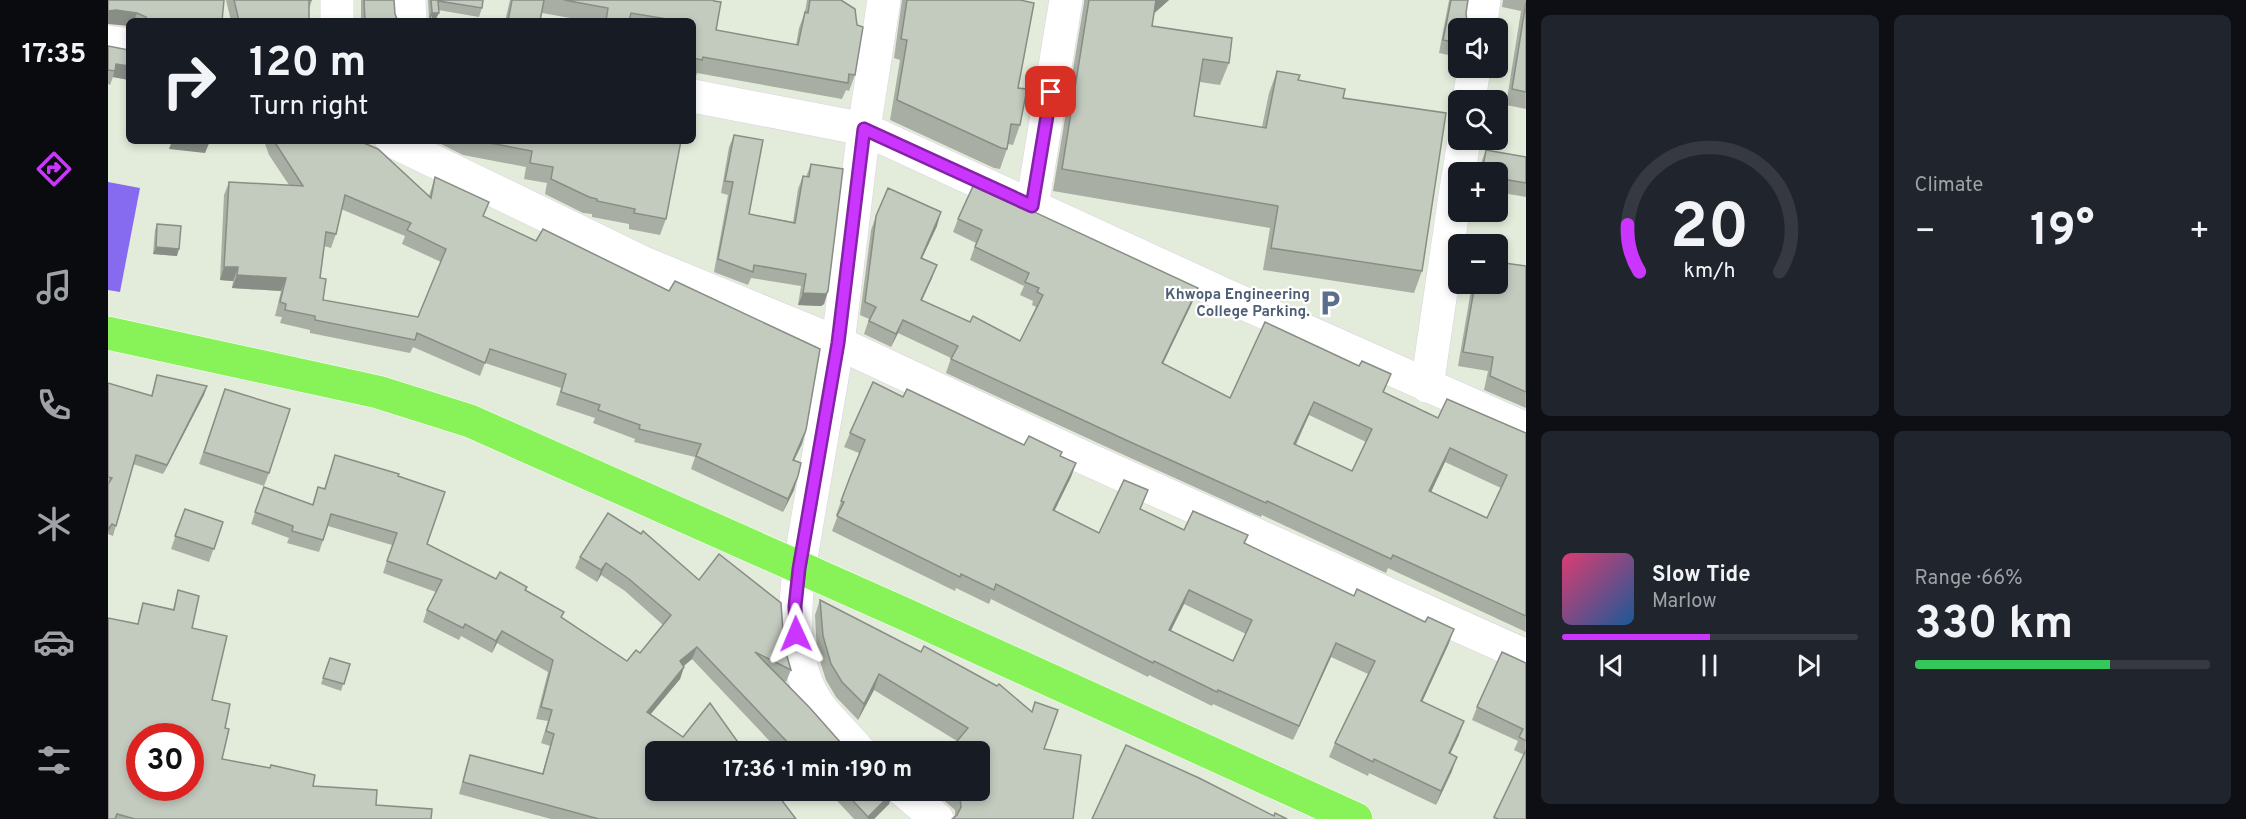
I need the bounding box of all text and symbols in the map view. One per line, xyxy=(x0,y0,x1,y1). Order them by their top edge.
map controls xyxy=(1448,18,1508,294)
button: sound xyxy=(1448,18,1508,78)
text: 17:35 xyxy=(22,38,86,72)
text: 120 m xyxy=(249,38,366,91)
icon: right xyxy=(150,42,228,120)
pin xyxy=(1025,66,1076,117)
icon: arrive xyxy=(1034,75,1067,108)
text: Turn right xyxy=(249,90,368,124)
button: search xyxy=(1448,90,1508,150)
icon: directions xyxy=(33,148,75,190)
button: + xyxy=(1448,162,1508,222)
text: Climate xyxy=(1915,173,1983,199)
text: 20 xyxy=(1670,191,1749,270)
text: 19° xyxy=(2030,204,2094,261)
text: − xyxy=(1915,212,1936,254)
text: + xyxy=(2189,212,2210,254)
button: − xyxy=(1448,234,1508,294)
text: km/h xyxy=(1684,259,1736,286)
icon: music xyxy=(33,266,75,308)
place label: Khwopa Engineering College Parking. xyxy=(1165,286,1310,322)
parking icon: Khwopa Engineering College Parking. xyxy=(1315,288,1345,318)
icon: phone xyxy=(33,384,75,426)
icon: climate xyxy=(33,503,75,545)
text: Slow Tide xyxy=(1652,562,1751,589)
text: Range · 66% xyxy=(1915,566,2023,592)
text: Marlow xyxy=(1652,589,1716,615)
text: 330 km xyxy=(1915,597,2073,654)
position arrow xyxy=(764,602,828,666)
icon: car xyxy=(33,621,75,663)
icon: previous xyxy=(1595,649,1628,682)
icon: pause xyxy=(1693,649,1726,682)
icon: next xyxy=(1792,649,1825,682)
speed limit sign: 30 xyxy=(126,723,204,801)
icon: filters xyxy=(33,739,75,781)
text: 17:36 · 1 min · 190 m xyxy=(723,757,912,784)

